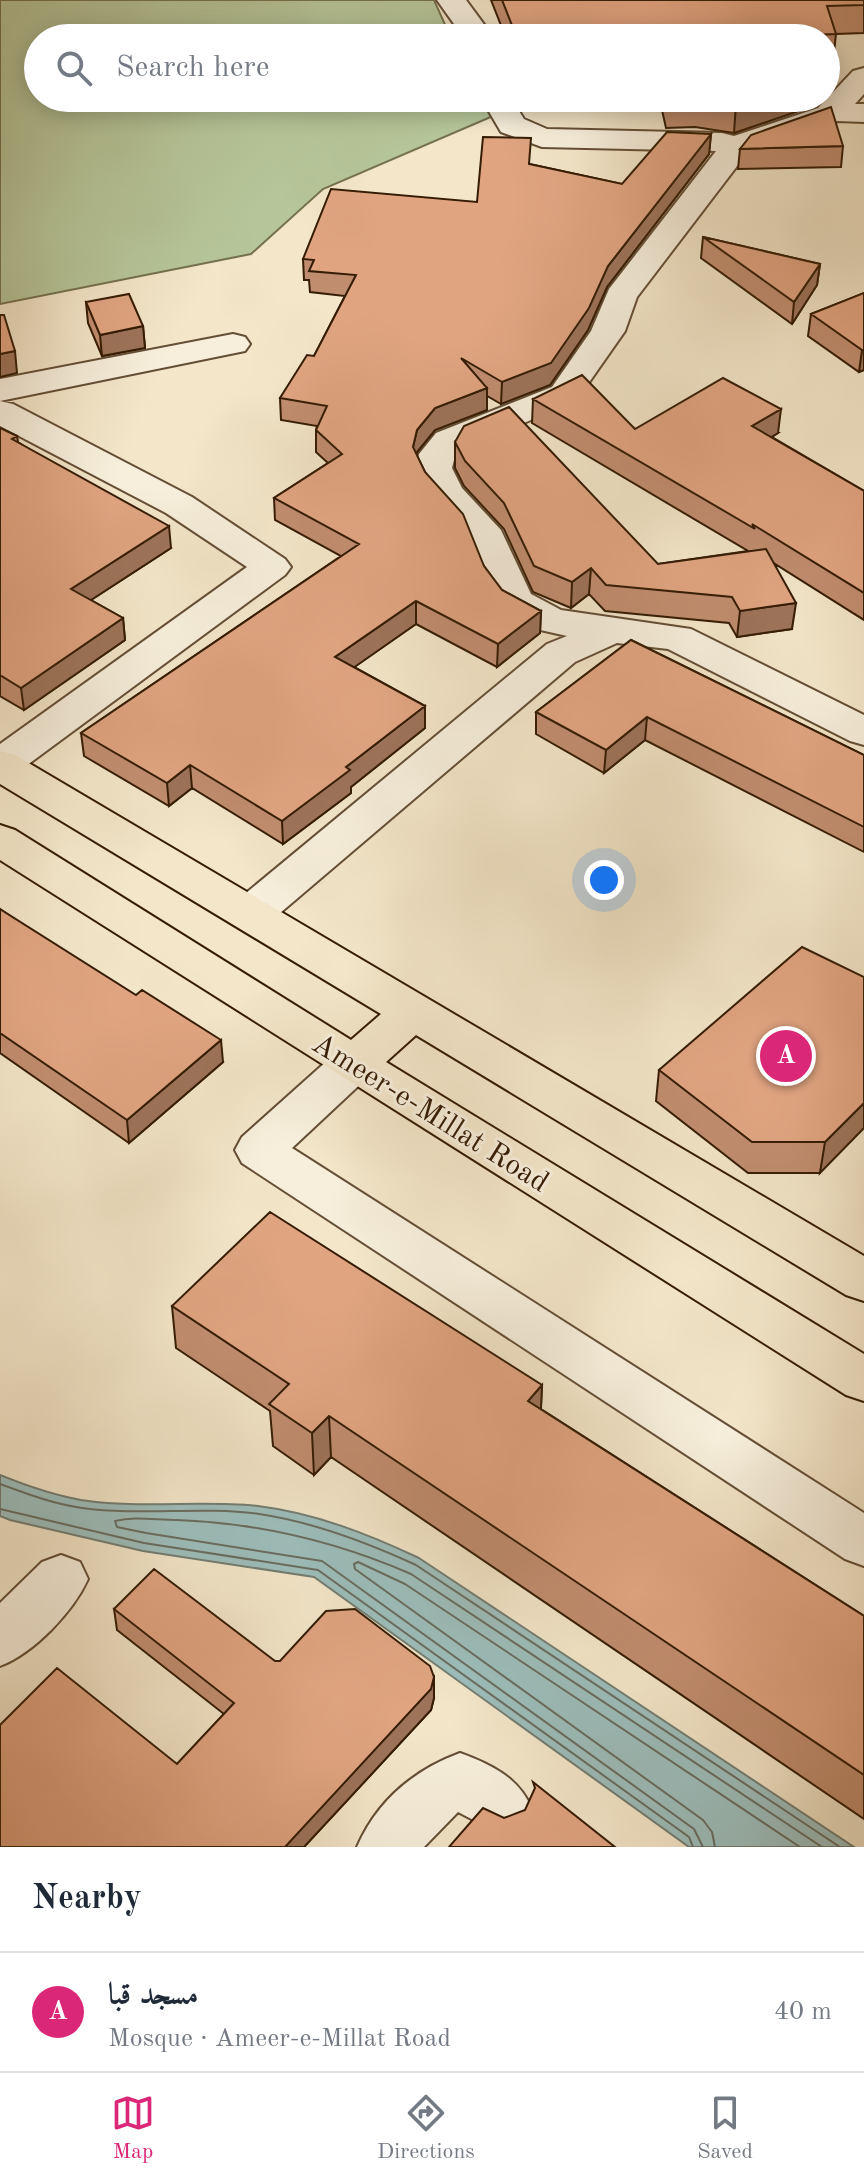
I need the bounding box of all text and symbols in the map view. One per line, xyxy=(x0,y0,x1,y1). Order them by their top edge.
search box xyxy=(24,24,840,112)
icon: search xyxy=(52,46,96,90)
text: Search here xyxy=(116,53,270,83)
your location xyxy=(584,860,624,900)
pin: A xyxy=(760,1026,812,1086)
street label: Ameer-e-Millat Road xyxy=(306,1029,553,1199)
text: Nearby xyxy=(32,1882,142,1916)
text: مسجد قبا xyxy=(108,1981,198,2011)
text: A xyxy=(48,1999,68,2025)
text: 40 m xyxy=(774,1999,832,2025)
text: Mosque · Ameer-e-Millat Road xyxy=(108,2026,451,2052)
tab: Map xyxy=(111,2091,155,2166)
tab: Directions xyxy=(377,2091,475,2166)
tab: Saved xyxy=(697,2091,753,2166)

